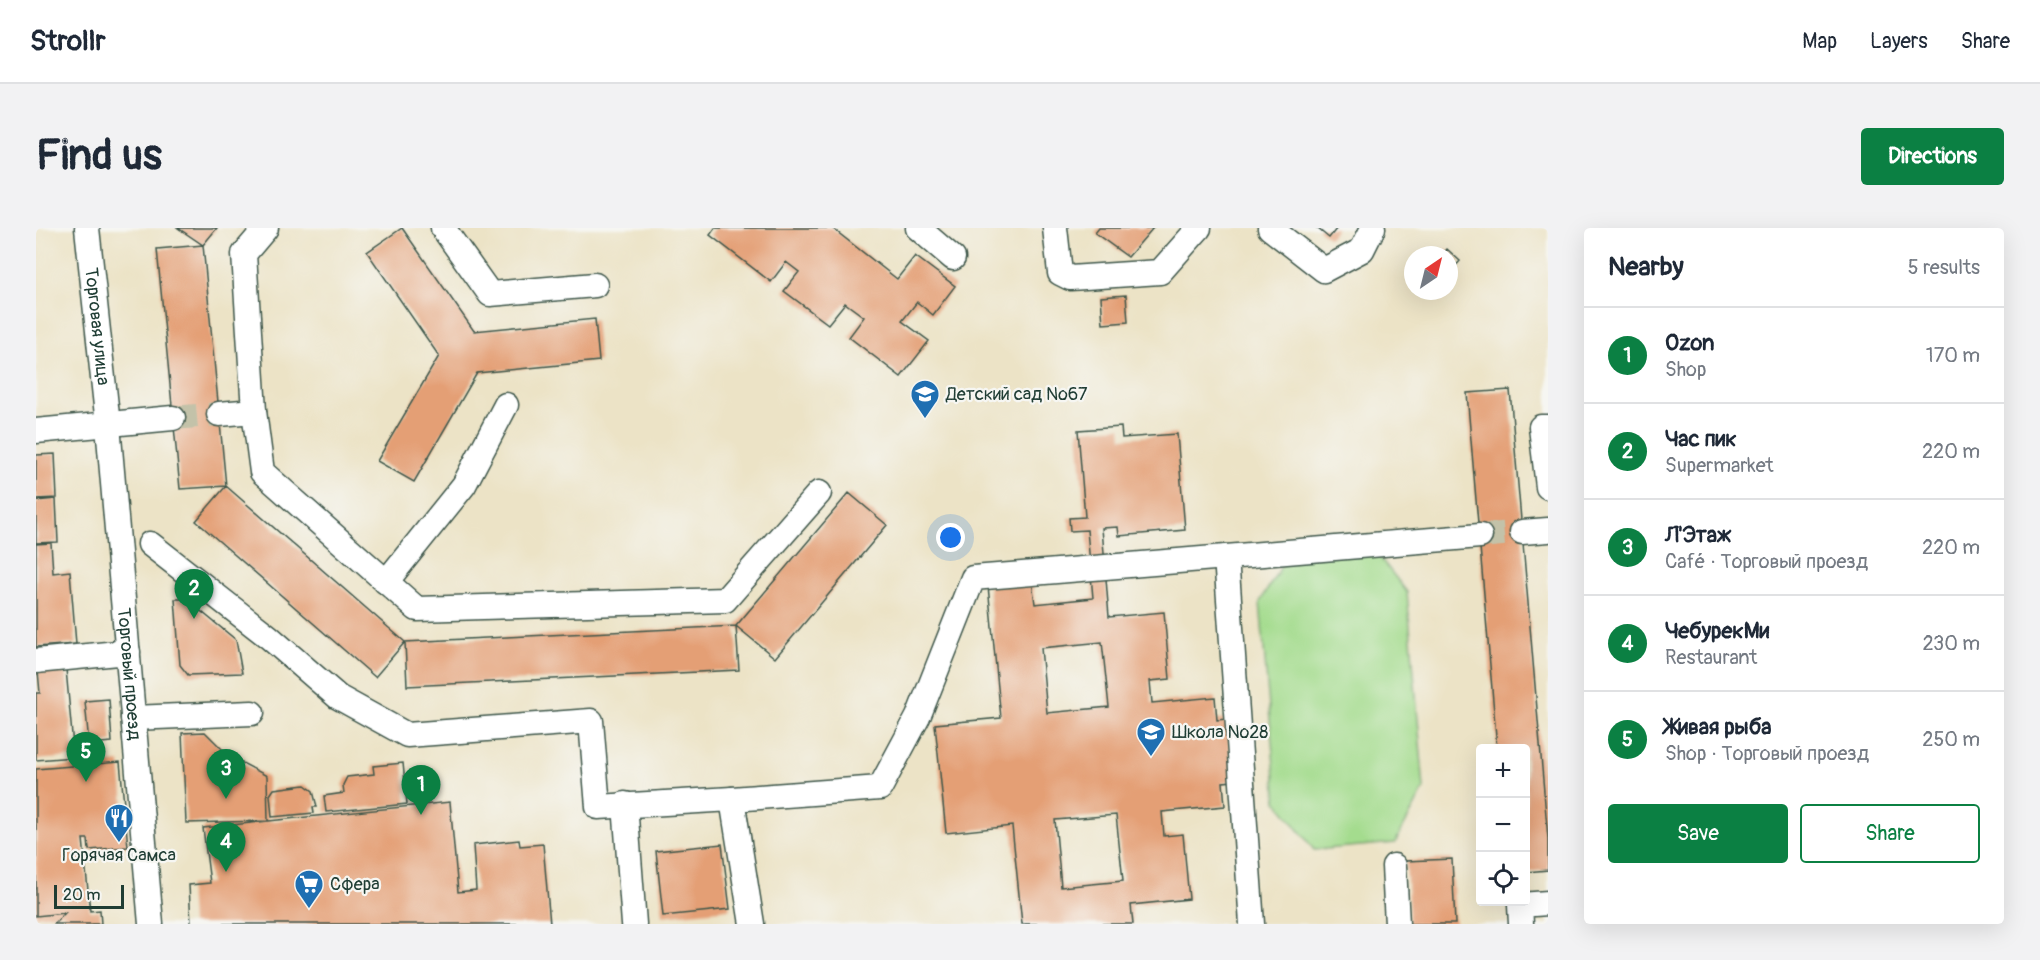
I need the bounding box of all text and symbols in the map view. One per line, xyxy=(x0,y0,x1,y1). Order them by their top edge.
text: Strollr xyxy=(30,24,105,59)
text: Map xyxy=(1802,28,1837,55)
text: Layers xyxy=(1870,28,1928,55)
text: Share xyxy=(1961,28,2010,55)
button: Directions xyxy=(1861,128,2004,185)
text: Find us xyxy=(36,130,162,182)
north arrow xyxy=(1404,246,1458,300)
text: Nearby xyxy=(1608,251,1684,283)
text: 5 results xyxy=(1908,255,1980,280)
street label: Торговая улица xyxy=(80,266,115,387)
text: Ozon xyxy=(1665,329,1714,357)
text: 1 xyxy=(1624,343,1631,368)
text: 170 m xyxy=(1926,343,1980,368)
text: Shop xyxy=(1665,357,1706,382)
school or university icon: Детский сад №67 xyxy=(909,378,941,420)
place label: Детский сад №67 xyxy=(945,383,1088,406)
text: Час пик xyxy=(1665,425,1737,453)
text: 2 xyxy=(1622,439,1633,464)
text: 220 m xyxy=(1922,439,1980,464)
text: Supermarket xyxy=(1665,453,1774,478)
text: Л'Этаж xyxy=(1665,521,1731,549)
your location xyxy=(936,523,965,552)
text: 3 xyxy=(1622,535,1633,560)
text: 220 m xyxy=(1922,535,1980,560)
text: Café · Торговый проезд xyxy=(1665,549,1868,574)
pin: 2 xyxy=(174,570,214,619)
street label: Торговый проезд xyxy=(112,607,147,741)
text: ЧебурекМи xyxy=(1665,617,1769,645)
text: 4 xyxy=(1622,631,1633,656)
text: 230 m xyxy=(1923,631,1980,656)
text: Restaurant xyxy=(1665,645,1757,670)
text: Живая рыба xyxy=(1665,713,1772,741)
school or university icon: Школа №28 xyxy=(1135,716,1167,758)
place label: Школа №28 xyxy=(1172,721,1268,744)
text: 5 xyxy=(1622,727,1633,752)
text: 250 m xyxy=(1922,727,1980,752)
pin: 5 xyxy=(67,732,106,782)
text: Shop · Торговый проезд xyxy=(1665,741,1869,766)
map controls xyxy=(1476,744,1530,906)
button: + xyxy=(1476,744,1530,798)
pin: 3 xyxy=(206,750,246,799)
pin: 1 xyxy=(402,766,440,815)
button: − xyxy=(1476,798,1530,852)
restaurant icon: Горячая Самса xyxy=(103,802,135,844)
button: Save xyxy=(1608,804,1788,863)
button: Share xyxy=(1800,804,1980,863)
pin: 4 xyxy=(206,822,246,872)
place label: Горячая Самса xyxy=(62,844,176,867)
button: locate xyxy=(1476,852,1530,906)
supermarket icon: Сфера xyxy=(293,868,325,910)
place label: Сфера xyxy=(330,873,380,896)
scale bar xyxy=(54,882,124,910)
text: 20 m xyxy=(63,885,101,905)

